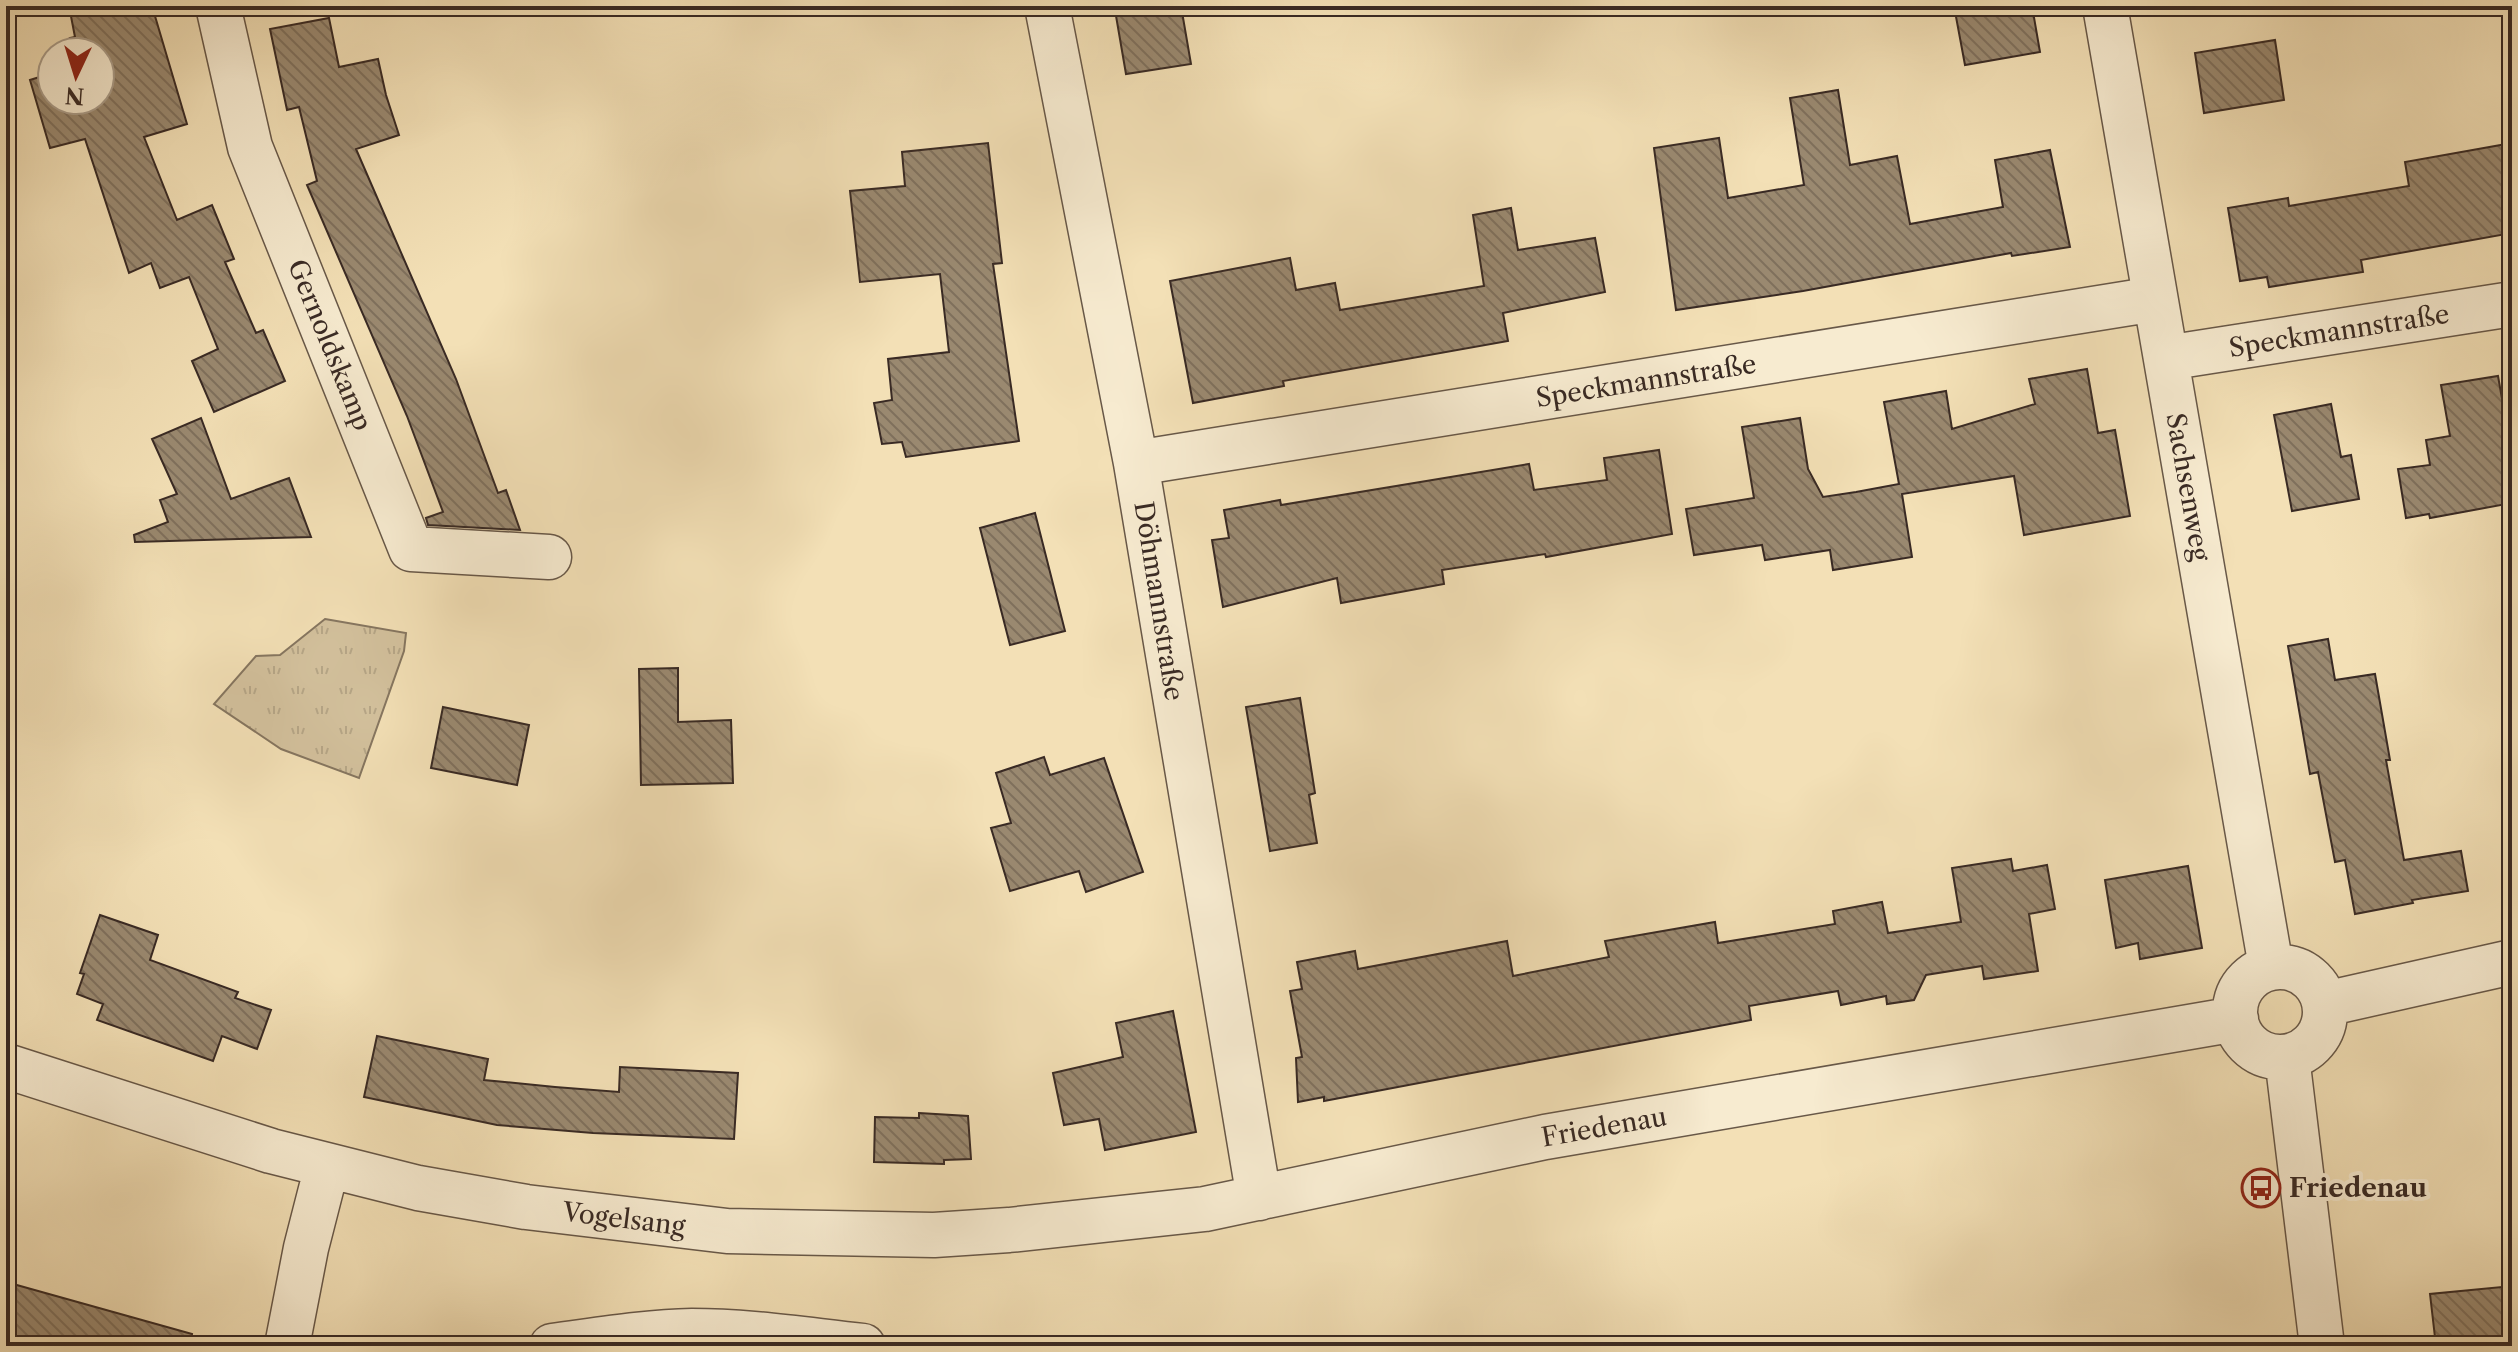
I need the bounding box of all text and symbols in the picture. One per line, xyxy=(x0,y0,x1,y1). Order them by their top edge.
north arrow xyxy=(36,36,116,116)
text: N xyxy=(64,81,85,110)
street label: Gernoldskamp xyxy=(281,255,379,435)
street label: Speckmannstraße xyxy=(2226,298,2452,364)
street label: Speckmannstraße xyxy=(1533,348,1759,414)
street label: Sachsenweg xyxy=(2159,411,2217,564)
street label: Döhmannstraße xyxy=(1127,499,1191,703)
street label: Friedenau xyxy=(1539,1100,1669,1154)
bus stop icon: Friedenau xyxy=(2240,1167,2282,1209)
place label: Friedenau xyxy=(2289,1172,2427,1204)
street label: Vogelsang xyxy=(560,1195,687,1242)

